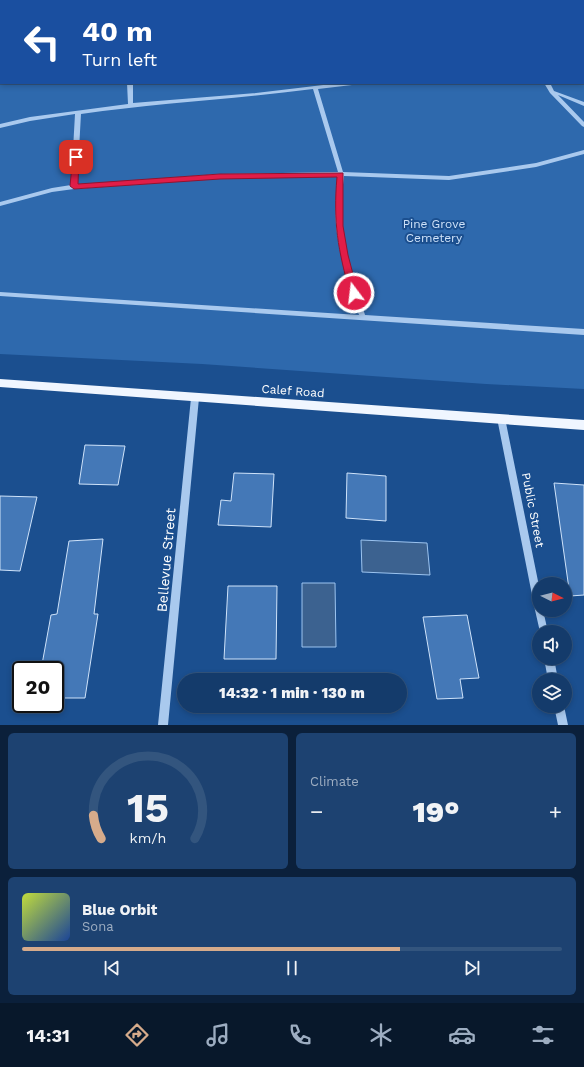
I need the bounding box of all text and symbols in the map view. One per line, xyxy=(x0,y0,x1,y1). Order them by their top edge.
text: 40 m xyxy=(82,15,152,48)
icon: left xyxy=(16,16,68,68)
text: Turn left xyxy=(82,49,157,70)
pin xyxy=(59,140,93,174)
icon: arrive xyxy=(65,146,87,168)
park label: Pine Grove Cemetery xyxy=(403,217,465,245)
position arrow xyxy=(333,272,375,314)
street label: Calef Road xyxy=(261,382,325,400)
street label: Public Street xyxy=(519,471,547,549)
street label: Bellevue Street xyxy=(153,507,179,613)
north arrow xyxy=(532,577,572,617)
map controls xyxy=(532,577,572,713)
button: sound xyxy=(532,625,572,665)
speed limit sign: 20 xyxy=(12,661,64,713)
button: layers xyxy=(532,673,572,713)
text: 14:32 · 1 min · 130 m xyxy=(219,684,365,702)
text: Climate xyxy=(310,774,359,789)
text: 15 xyxy=(127,783,169,832)
text: 19° xyxy=(412,794,460,829)
text: − xyxy=(310,799,323,824)
text: + xyxy=(549,799,562,824)
text: km/h xyxy=(130,830,166,846)
text: Blue Orbit xyxy=(82,901,157,919)
text: Sona xyxy=(82,919,114,934)
icon: previous xyxy=(101,957,123,979)
icon: pause xyxy=(281,957,303,979)
icon: next xyxy=(461,957,483,979)
icon: directions xyxy=(123,1021,151,1049)
icon: music xyxy=(204,1021,232,1049)
icon: phone xyxy=(286,1021,314,1049)
icon: climate xyxy=(367,1021,395,1049)
icon: car xyxy=(448,1021,476,1049)
icon: filters xyxy=(529,1021,557,1049)
text: 14:31 xyxy=(27,1025,70,1046)

